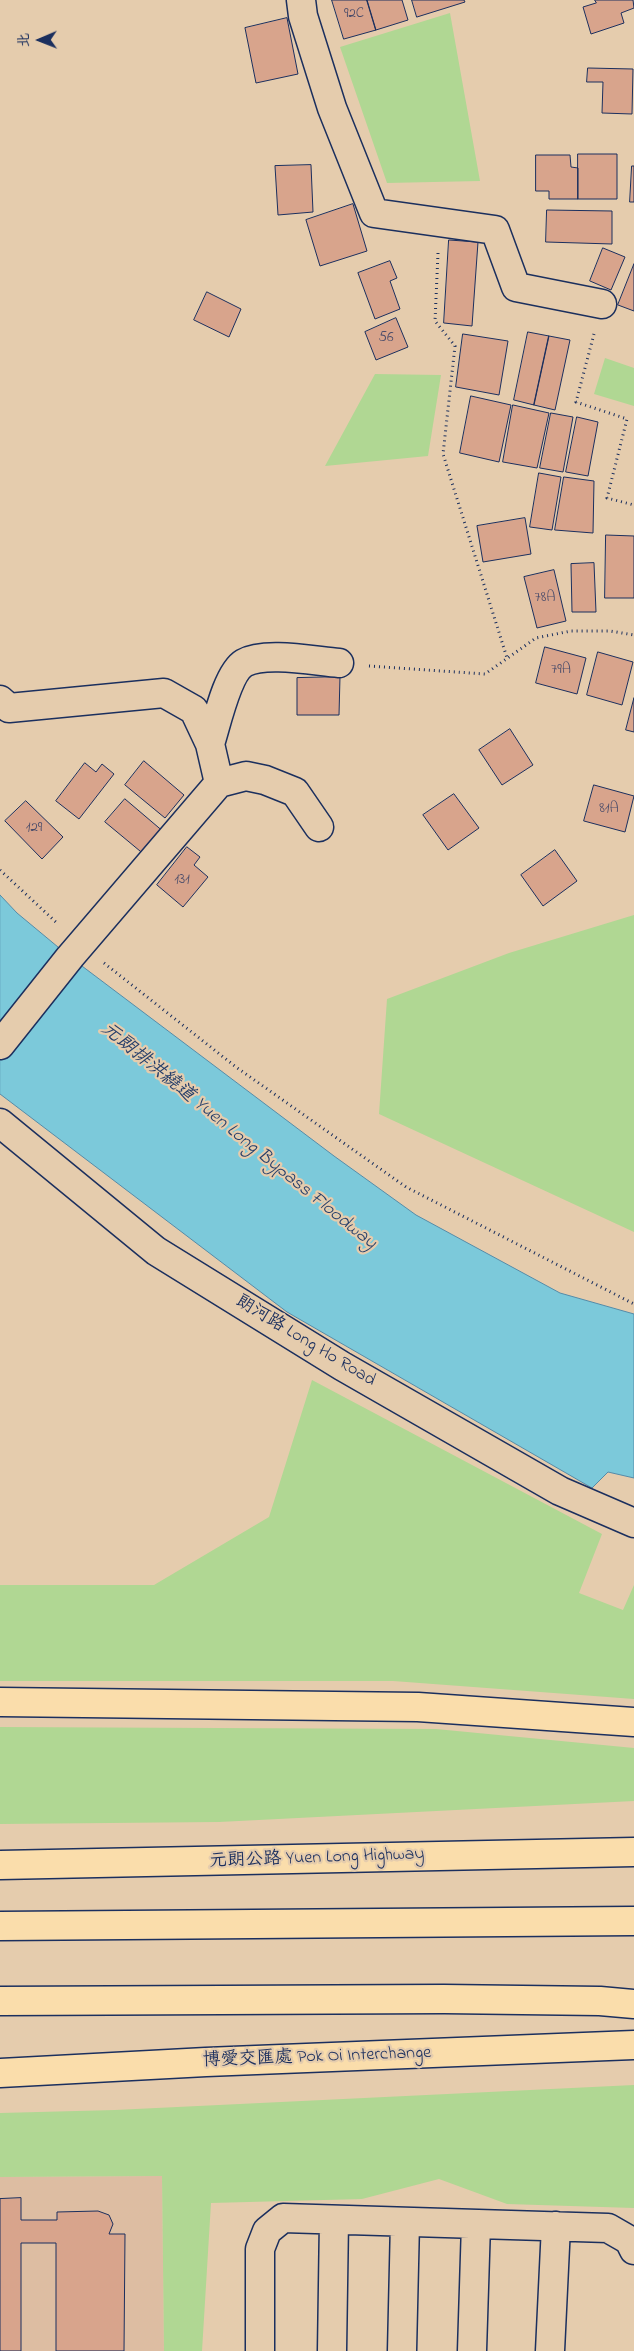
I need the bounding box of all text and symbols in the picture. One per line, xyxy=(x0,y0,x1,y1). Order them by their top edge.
house number: 92C xyxy=(344,6,364,24)
north arrow xyxy=(15,15,65,65)
text: 北 xyxy=(14,33,35,47)
house number: 56 xyxy=(378,330,394,348)
house number: 78A xyxy=(534,590,556,608)
house number: 79A xyxy=(551,662,571,680)
house number: 81A xyxy=(599,801,619,819)
house number: 129 xyxy=(26,820,42,838)
house number: 131 xyxy=(174,872,190,890)
water label: 元朗排洪繞道 Yuen Long Bypass Floodway xyxy=(96,1019,380,1255)
street label: 朗河路 Long Ho Road xyxy=(231,1292,379,1392)
street label: 元朗公路 Yuen Long Highway xyxy=(209,1844,425,1874)
street label: 博愛交匯處 Pok Oi Interchange xyxy=(202,2043,432,2073)

